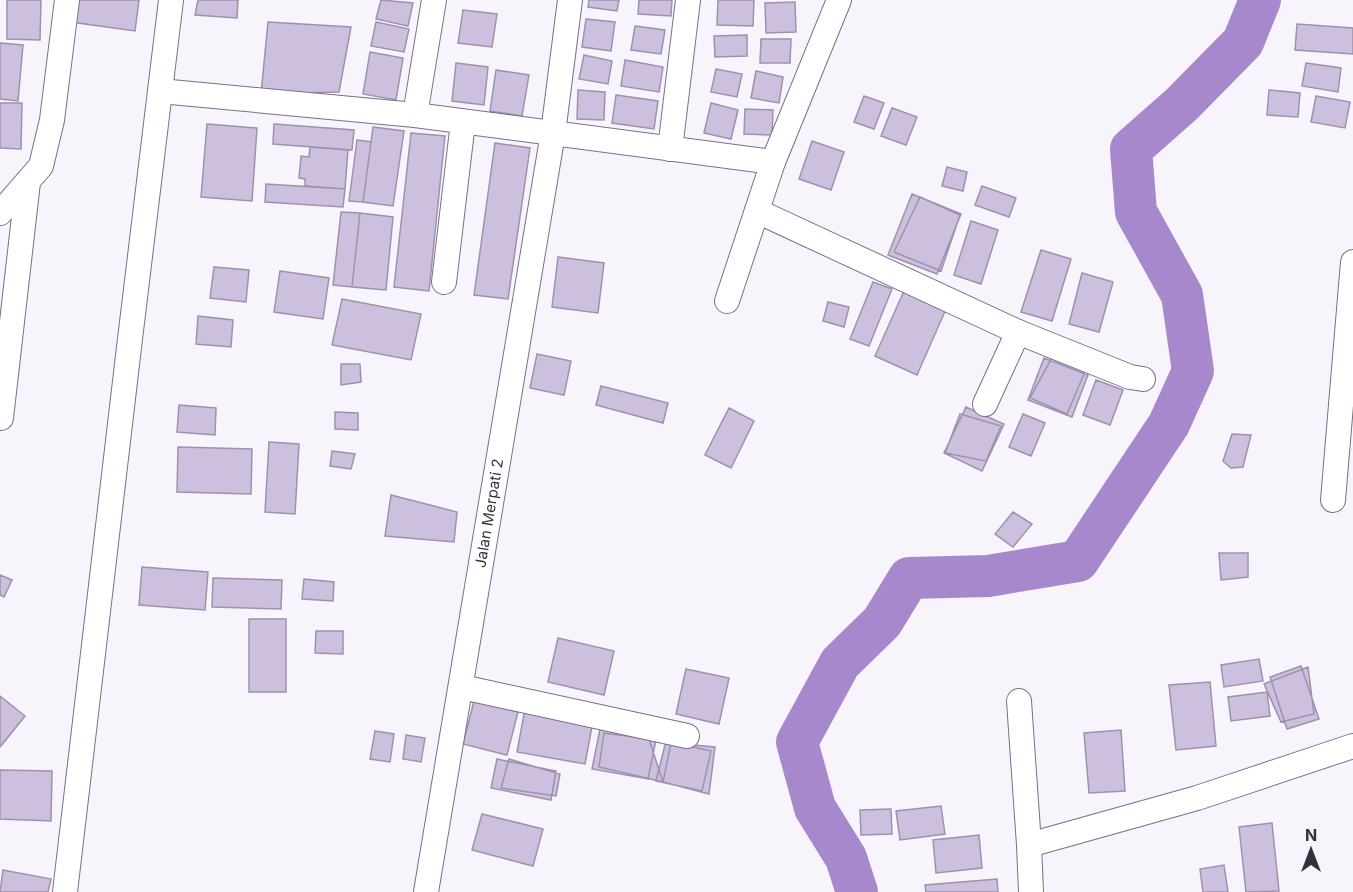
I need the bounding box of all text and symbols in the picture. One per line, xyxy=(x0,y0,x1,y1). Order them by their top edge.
street label: Jalan Merpati 2 xyxy=(470,457,507,569)
north arrow xyxy=(1281,820,1341,880)
text: N xyxy=(1305,825,1317,845)

